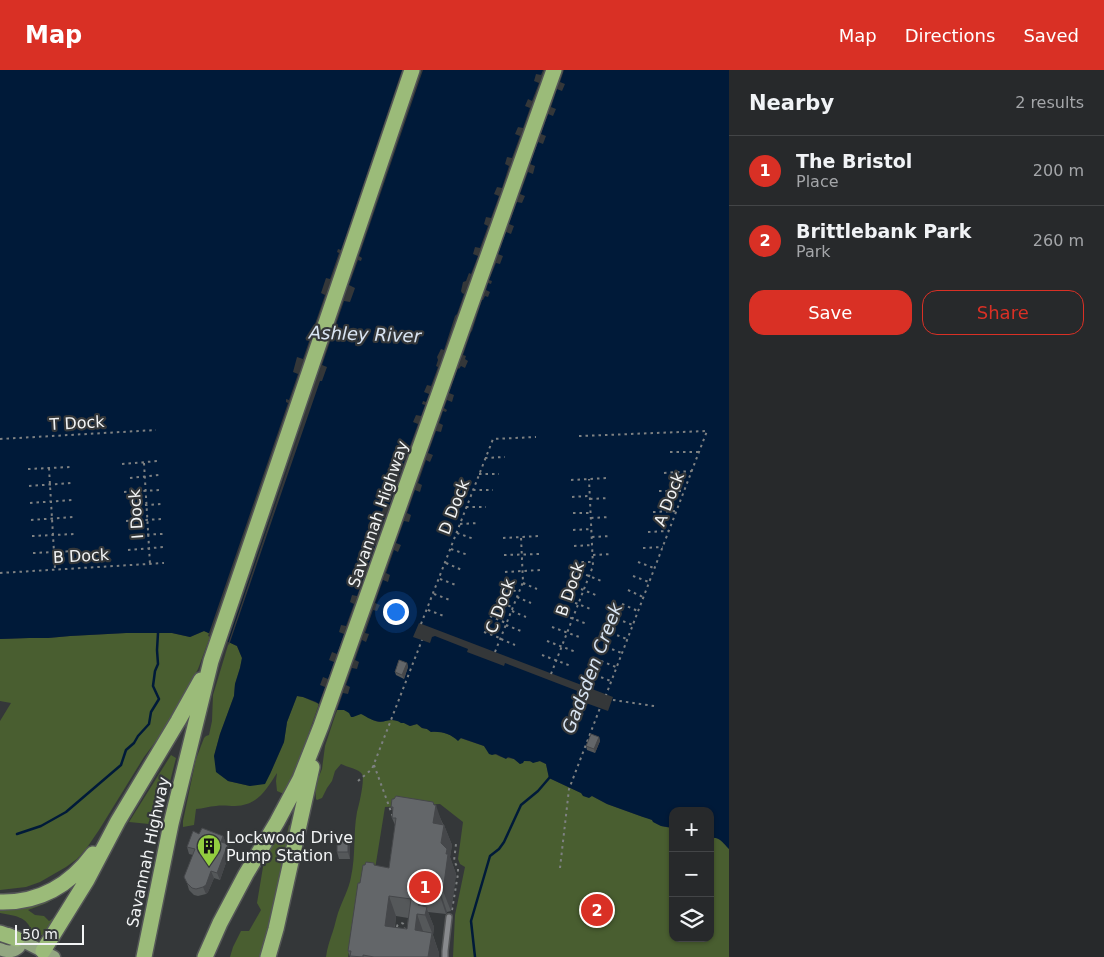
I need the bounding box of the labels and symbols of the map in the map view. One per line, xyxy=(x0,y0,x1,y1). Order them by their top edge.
water label: Ashley River xyxy=(308,322,423,347)
street label: T Dock xyxy=(48,412,106,434)
street label: Savannah Highway xyxy=(344,438,412,590)
street label: A Dock xyxy=(650,469,688,529)
street label: D Dock xyxy=(435,476,473,537)
street label: I Dock xyxy=(125,488,147,540)
street label: B Dock xyxy=(52,545,110,567)
street label: B Dock xyxy=(552,559,588,619)
street label: C Dock xyxy=(481,576,519,636)
water label: Gadsden Creek xyxy=(557,598,627,736)
your location xyxy=(383,599,409,625)
street label: Savannah Highway xyxy=(123,775,173,929)
place label: Lockwood Drive Pump Station xyxy=(226,828,353,865)
building icon: Lockwood Drive Pump Station xyxy=(196,833,222,867)
pin: 1 xyxy=(409,868,441,906)
pin: 2 xyxy=(581,891,613,929)
scale bar xyxy=(15,922,84,945)

